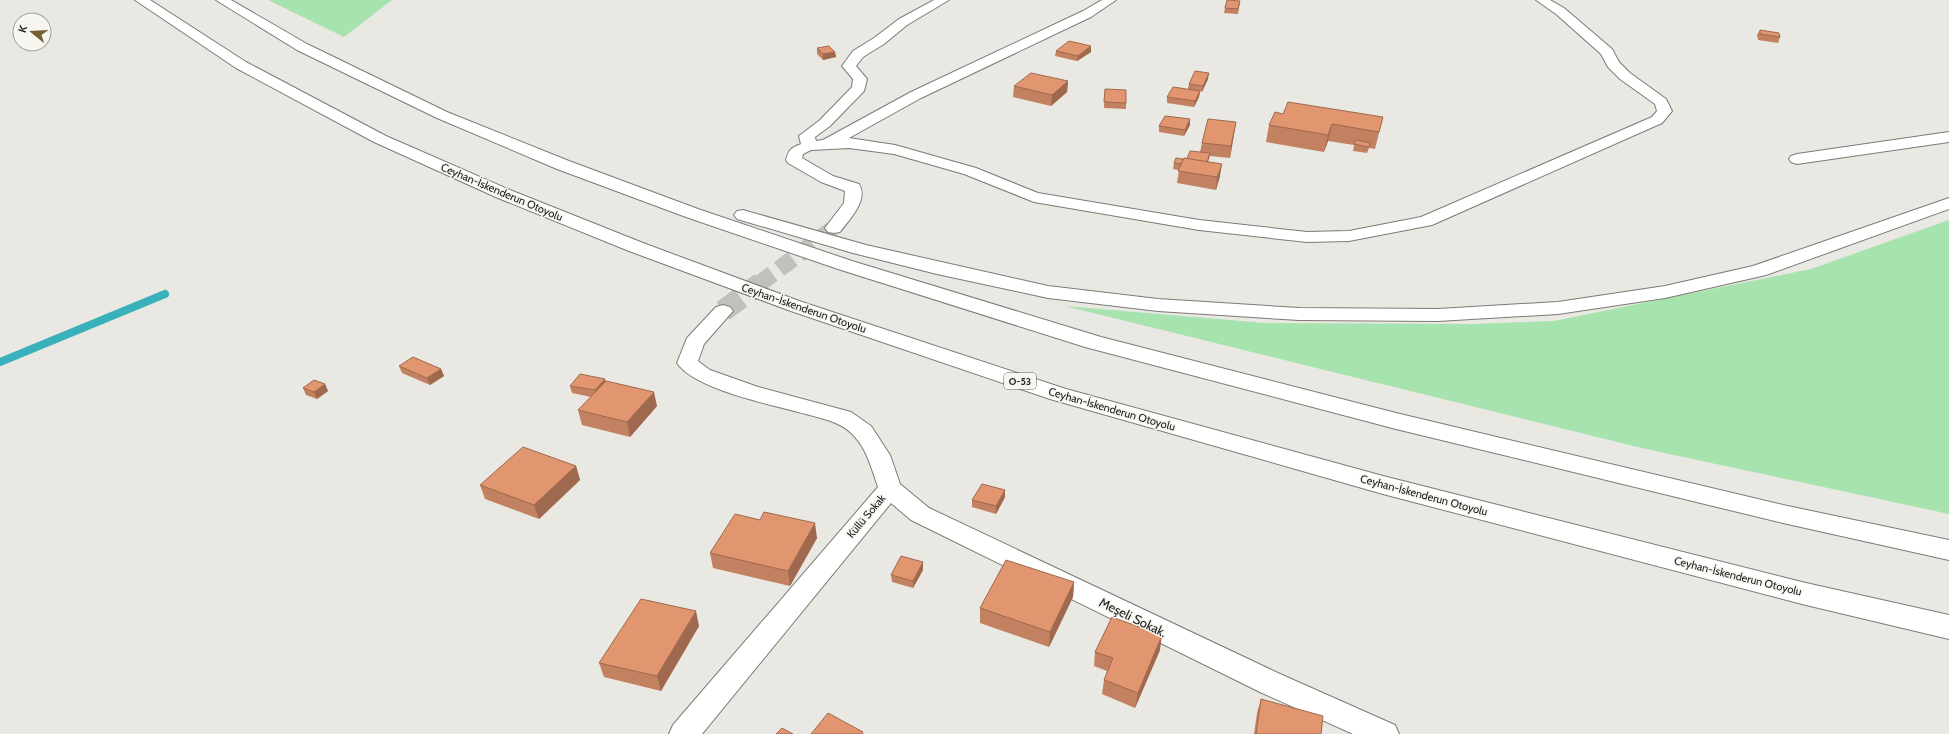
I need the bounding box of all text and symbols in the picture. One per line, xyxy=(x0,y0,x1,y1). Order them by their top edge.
north arrow xyxy=(12,12,52,52)
text: K xyxy=(15,23,30,34)
street label: Ceyhan-İskenderun Otoyolu xyxy=(439,160,565,224)
street label: Ceyhan-İskenderun Otoyolu xyxy=(740,280,869,336)
road number: O-53 xyxy=(1004,373,1036,389)
street label: Ceyhan-İskenderun Otoyolu xyxy=(1047,384,1177,434)
street label: Ceyhan-İskenderun Otoyolu xyxy=(1359,471,1489,519)
street label: Küllü Sokak xyxy=(844,491,888,541)
street label: Ceyhan-İskenderun Otoyolu xyxy=(1673,553,1804,599)
street label: Meşeli Sokak. xyxy=(1097,594,1170,640)

